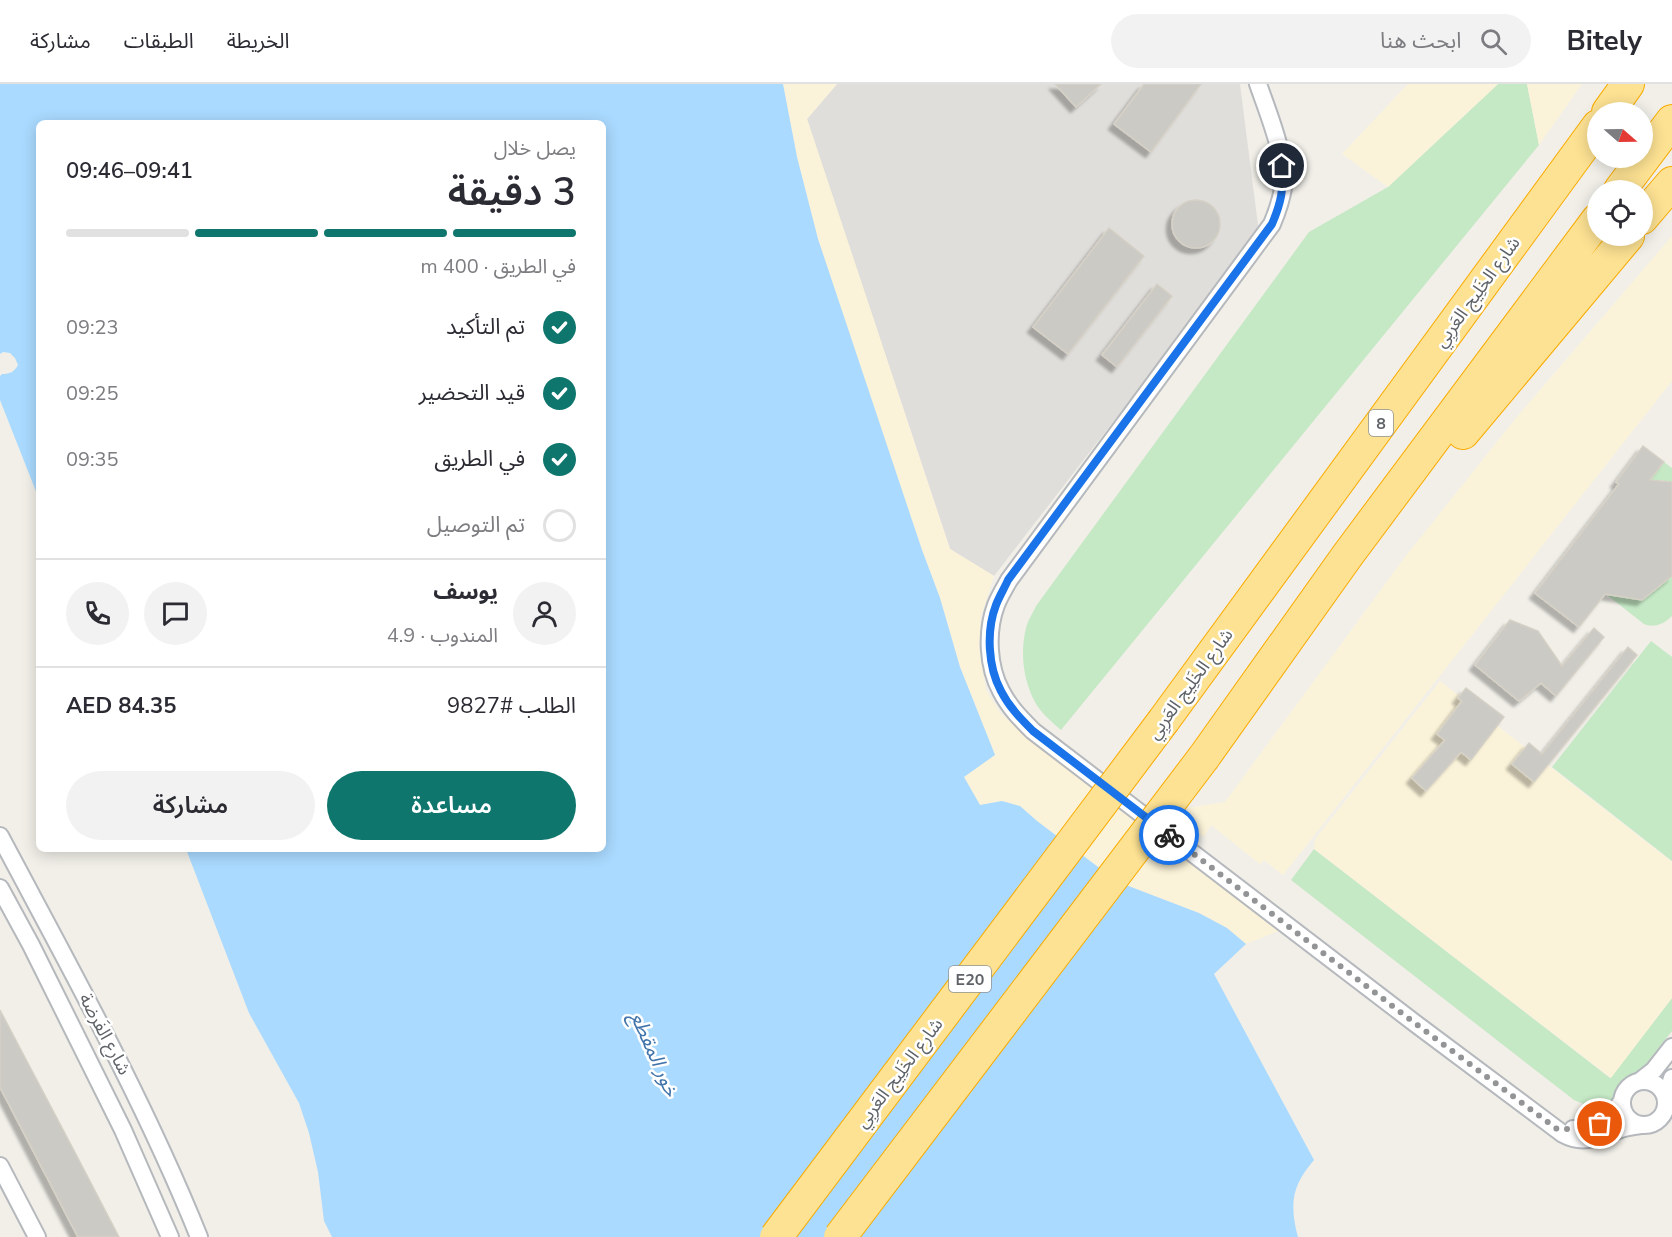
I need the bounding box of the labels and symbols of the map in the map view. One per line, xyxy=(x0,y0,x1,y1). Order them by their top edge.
north arrow xyxy=(1587,102,1653,168)
pin xyxy=(1256,140,1307,191)
street label: شارع الخَلِيج العَربِي xyxy=(1429,232,1527,353)
road number: 8 xyxy=(1369,410,1393,436)
street label: شارع الخَلِيج العَربِي xyxy=(1142,624,1240,745)
courier xyxy=(1139,805,1199,865)
road number: E20 xyxy=(949,966,991,992)
street label: شارع الفَرضة xyxy=(72,989,137,1080)
water label: خور المقطع xyxy=(622,1006,685,1101)
street label: شارع الخَلِيج العَربِي xyxy=(850,1013,950,1134)
pin xyxy=(1574,1098,1625,1149)

